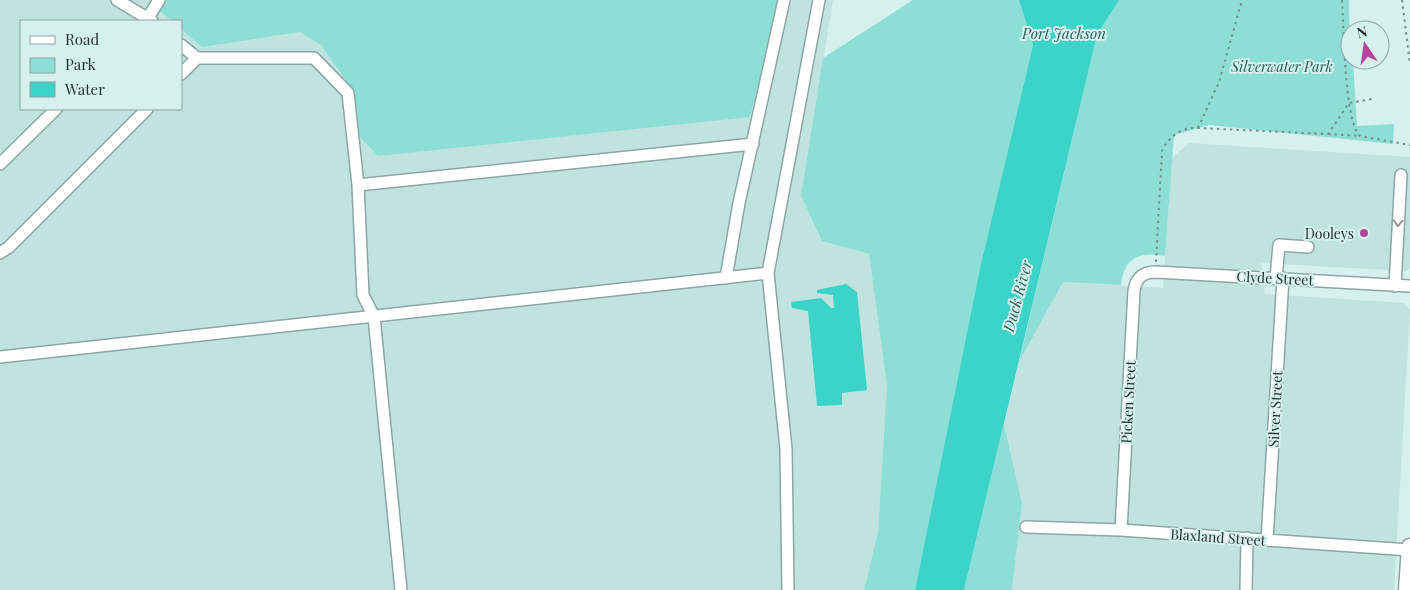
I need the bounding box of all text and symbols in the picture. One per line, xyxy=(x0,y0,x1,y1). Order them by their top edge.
legend xyxy=(20,20,182,110)
north arrow xyxy=(1340,20,1390,70)
text: N xyxy=(1355,21,1369,42)
water label: Port Jackson xyxy=(1021,23,1106,43)
text: Road xyxy=(65,29,99,49)
text: Park xyxy=(65,54,97,74)
park label: Silverwater Park xyxy=(1230,57,1333,76)
text: Water xyxy=(64,79,105,99)
one-way arrow xyxy=(1393,220,1404,228)
place label: Dooleys xyxy=(1305,224,1354,243)
marker: Dooleys xyxy=(1358,227,1370,239)
water label: Duck River xyxy=(998,258,1036,335)
street label: Clyde Street xyxy=(1236,267,1315,290)
street label: Picken Street xyxy=(1116,359,1140,444)
street label: Silver Street xyxy=(1264,369,1287,448)
street label: Blaxland Street xyxy=(1170,524,1267,550)

